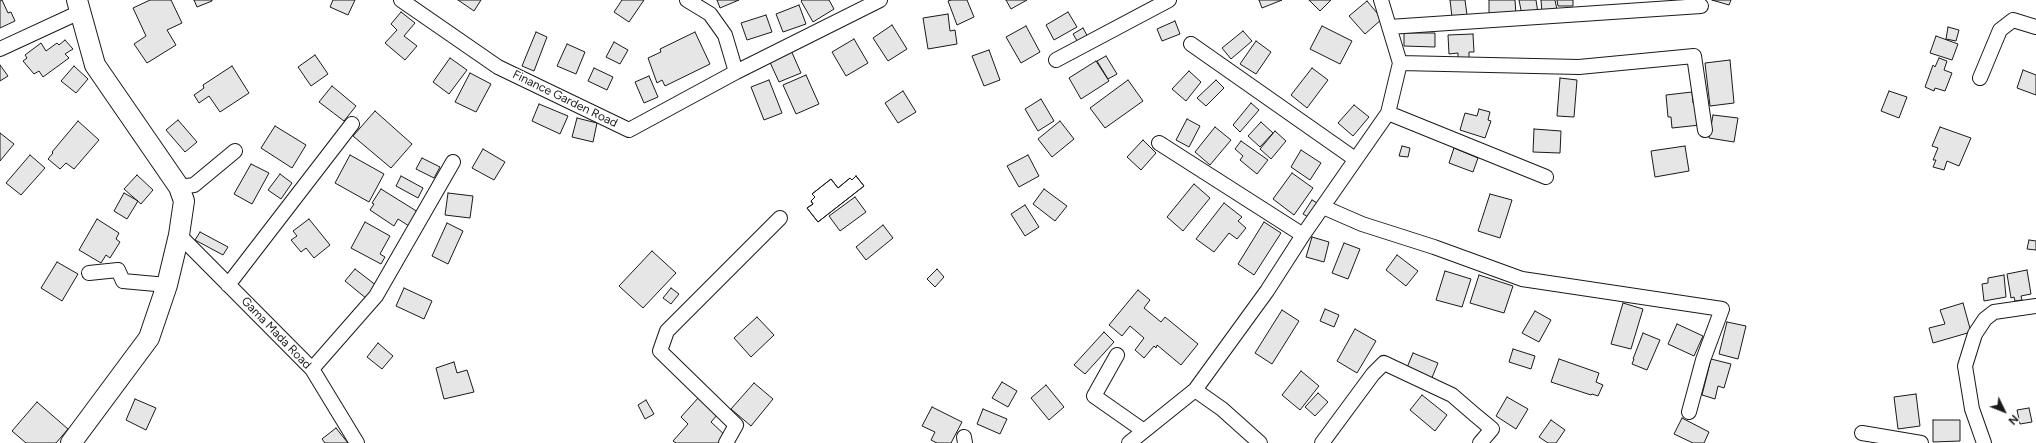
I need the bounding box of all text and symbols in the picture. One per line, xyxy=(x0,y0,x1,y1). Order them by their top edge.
street label: Finance Garden Road xyxy=(510,67,620,131)
street label: Gama Mada Road xyxy=(238,294,314,372)
north arrow xyxy=(1984,391,2024,431)
text: N xyxy=(2005,412,2021,427)

